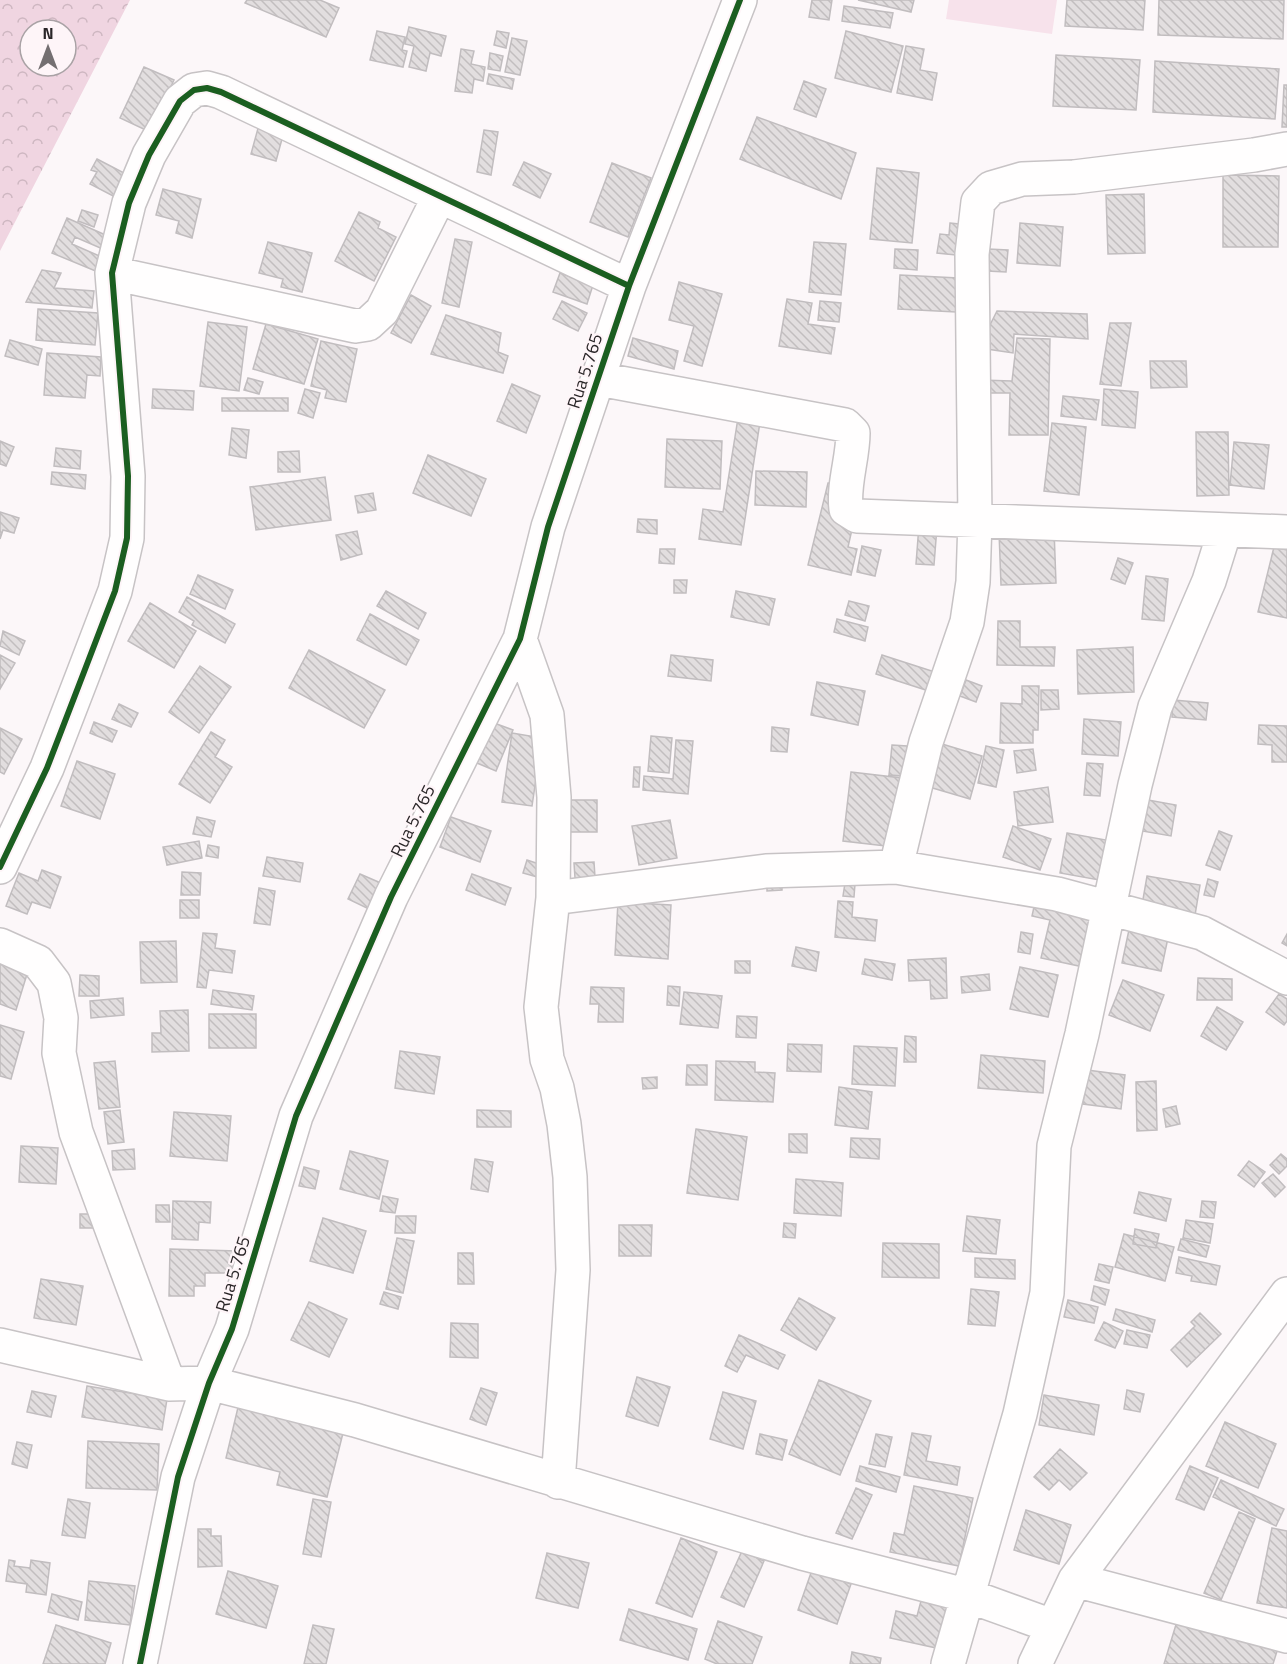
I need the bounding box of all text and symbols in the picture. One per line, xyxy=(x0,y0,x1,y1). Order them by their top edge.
north arrow xyxy=(18,18,78,78)
text: N xyxy=(42,21,54,45)
street label: Rua 5.765 xyxy=(560,330,609,412)
street label: Rua 5.765 xyxy=(383,780,442,862)
street label: Rua 5.765 xyxy=(208,1233,257,1315)

